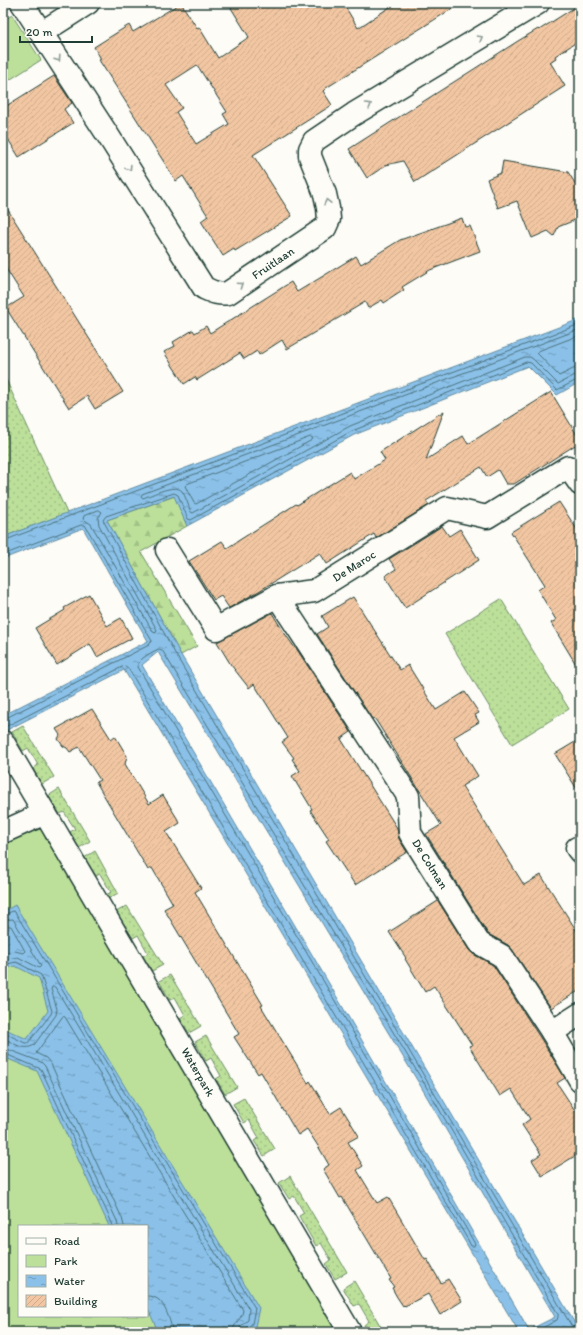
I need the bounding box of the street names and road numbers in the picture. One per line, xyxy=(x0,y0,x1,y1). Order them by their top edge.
street label: Fruitlaan xyxy=(249,244,297,282)
street label: De Maroc xyxy=(330,547,379,585)
street label: De Colman xyxy=(409,836,451,892)
street label: Waterpark xyxy=(178,1045,218,1099)

